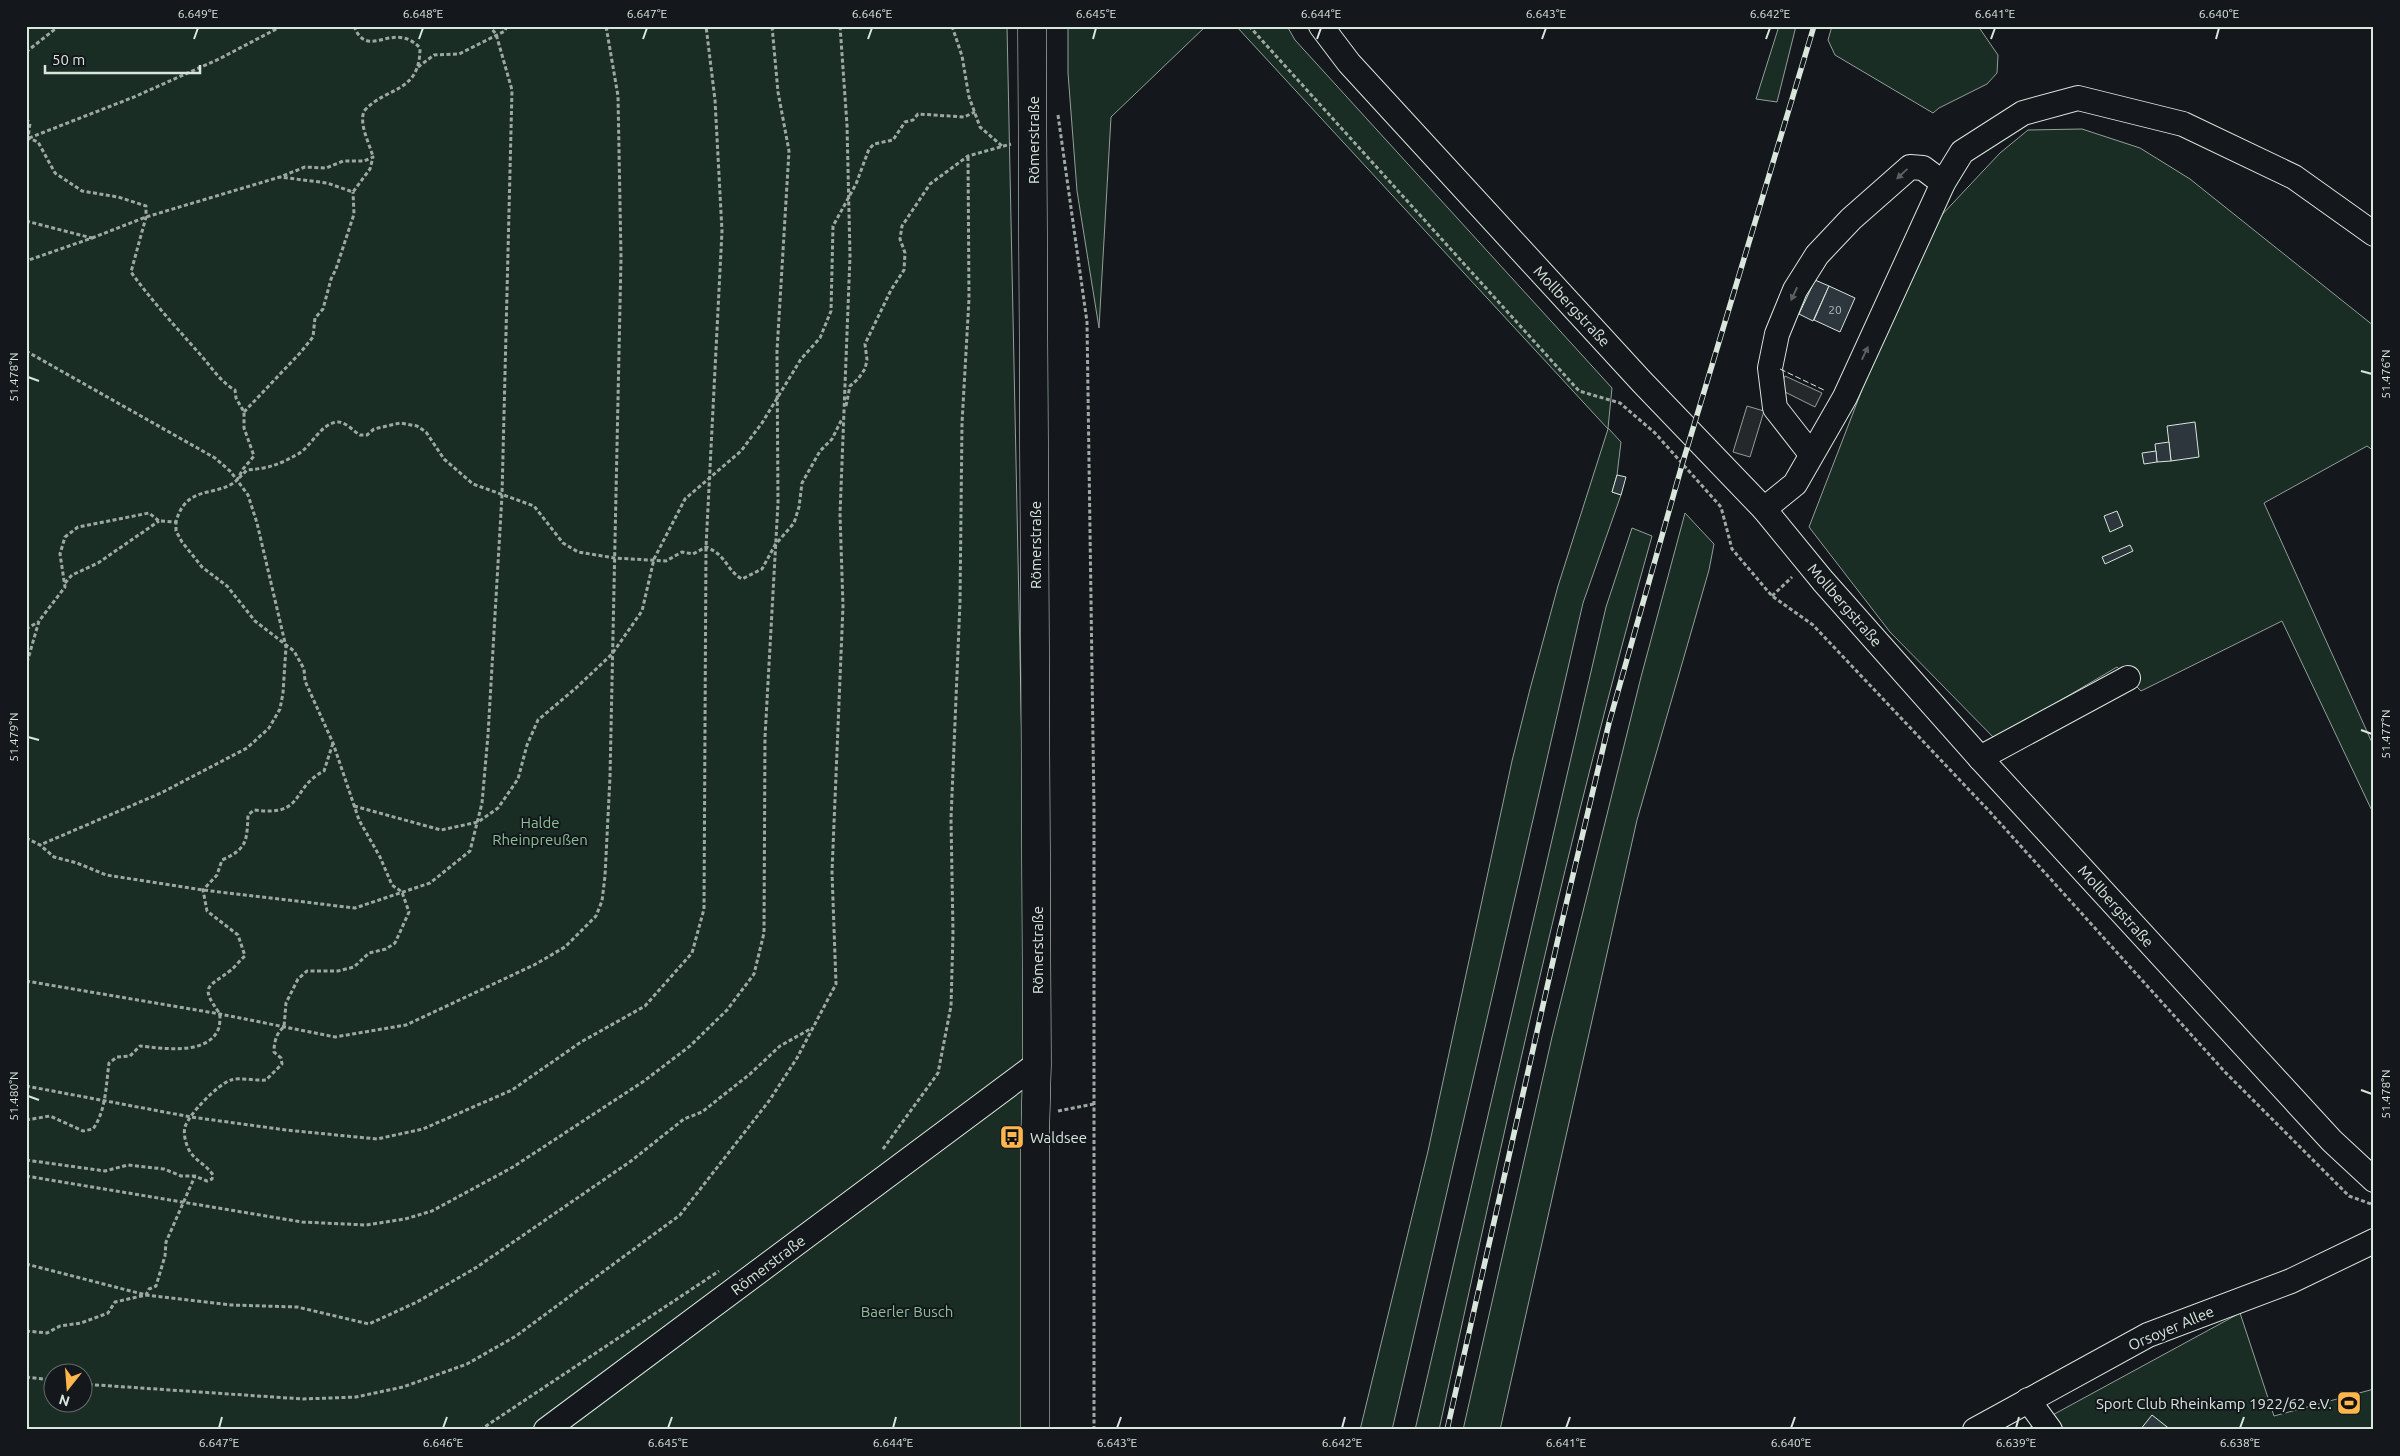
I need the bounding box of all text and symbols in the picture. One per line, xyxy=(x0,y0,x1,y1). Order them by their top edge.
text: 6.649°E xyxy=(178,7,219,20)
text: 6.648°E xyxy=(403,7,444,20)
text: 6.647°E xyxy=(627,7,668,20)
text: 6.646°E xyxy=(852,7,893,20)
text: 6.645°E xyxy=(1076,7,1117,20)
text: 6.644°E xyxy=(1301,7,1342,20)
text: 6.643°E xyxy=(1526,7,1567,20)
text: 6.642°E xyxy=(1750,7,1791,20)
text: 6.641°E xyxy=(1975,7,2016,20)
text: 6.640°E xyxy=(2199,7,2240,20)
scale bar xyxy=(45,42,200,74)
text: 50 m xyxy=(52,51,85,68)
street label: Römerstraße xyxy=(1025,96,1042,184)
one-way arrow xyxy=(1897,168,1909,180)
street label: Mollbergstraße xyxy=(1530,262,1614,350)
one-way arrow xyxy=(1790,287,1798,301)
house number: 20 xyxy=(1828,303,1842,316)
one-way arrow xyxy=(1861,346,1869,360)
text: 51.476°N xyxy=(2379,349,2392,399)
text: 51.478°N xyxy=(7,352,20,402)
street label: Römerstraße xyxy=(1027,501,1044,589)
street label: Mollbergstraße xyxy=(1804,560,1886,650)
text: 51.477°N xyxy=(2379,709,2392,759)
text: 51.479°N xyxy=(7,712,20,762)
park label: Halde Rheinpreußen xyxy=(492,814,588,848)
street label: Mollbergstraße xyxy=(2075,862,2157,950)
street label: Römerstraße xyxy=(1029,906,1046,994)
text: 51.478°N xyxy=(2379,1069,2392,1119)
text: 51.480°N xyxy=(7,1071,20,1121)
bus stop icon: Waldsee xyxy=(999,1124,1025,1150)
place label: Waldsee xyxy=(1030,1129,1087,1146)
street label: Römerstraße xyxy=(728,1232,808,1298)
street label: Orsoyer Allee xyxy=(2126,1302,2216,1354)
park label: Baerler Busch xyxy=(861,1303,953,1320)
north arrow xyxy=(42,1364,92,1414)
sports icon: Sport Club Rheinkamp 1922/62 e.V. xyxy=(2336,1390,2362,1416)
text: N xyxy=(57,1391,72,1410)
place label: Sport Club Rheinkamp 1922/62 e.V. xyxy=(2096,1395,2332,1412)
text: 6.647°E xyxy=(199,1436,240,1449)
text: 6.646°E xyxy=(423,1436,464,1449)
text: 6.645°E xyxy=(648,1436,689,1449)
text: 6.644°E xyxy=(873,1436,914,1449)
text: 6.643°E xyxy=(1097,1436,1138,1449)
text: 6.642°E xyxy=(1322,1436,1363,1449)
text: 6.641°E xyxy=(1546,1436,1587,1449)
text: 6.640°E xyxy=(1771,1436,1812,1449)
text: 6.639°E xyxy=(1996,1436,2037,1449)
text: 6.638°E xyxy=(2220,1436,2261,1449)

